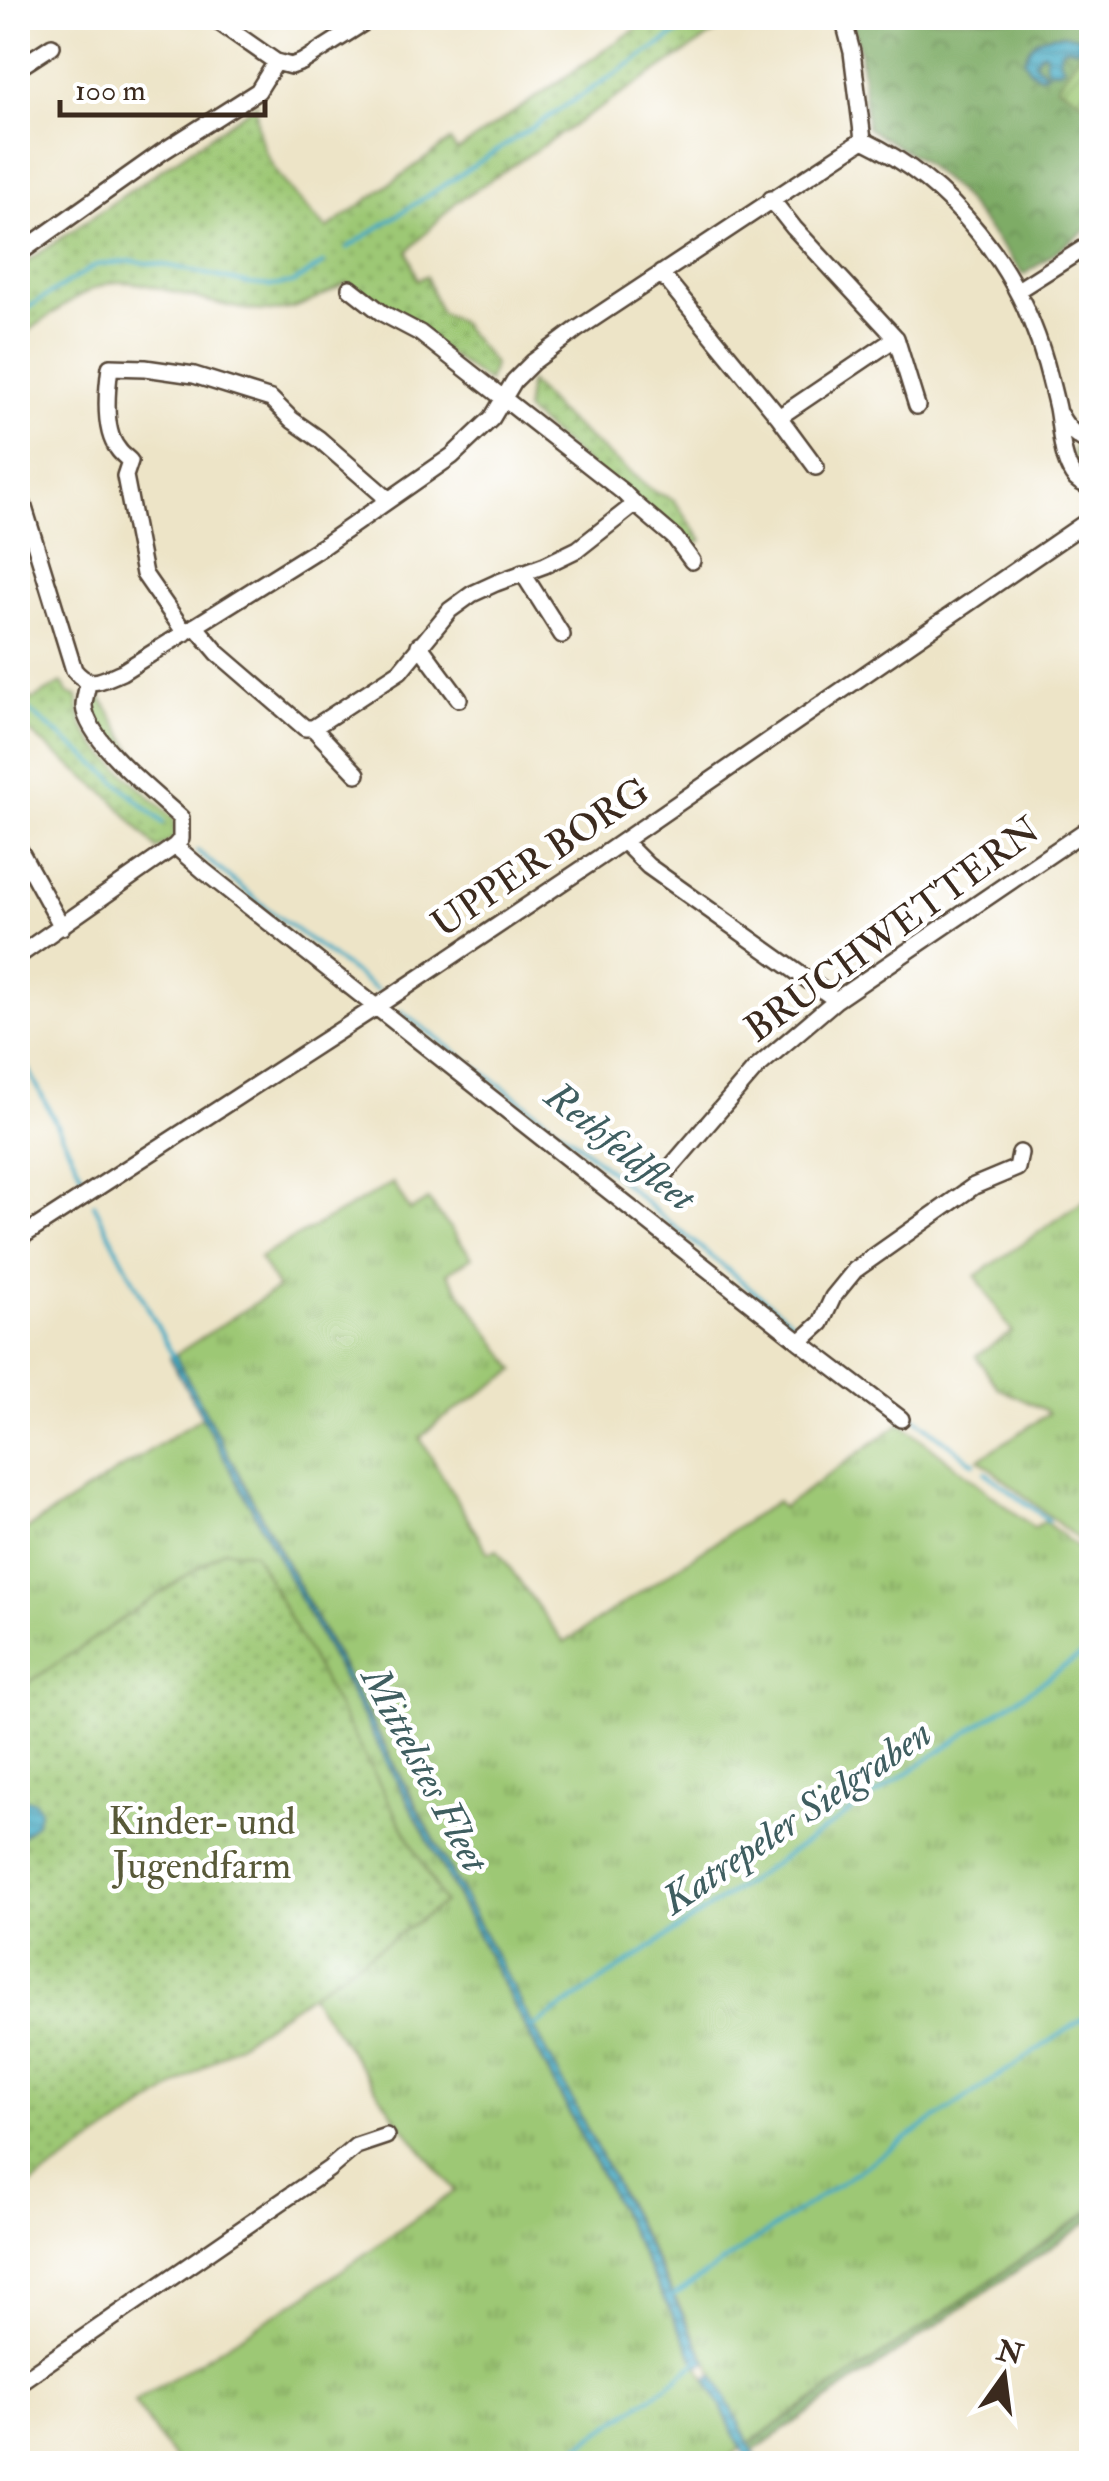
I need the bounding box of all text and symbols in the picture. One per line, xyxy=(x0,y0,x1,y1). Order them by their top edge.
scale bar xyxy=(60,55,265,117)
text: 100 m xyxy=(75,72,146,109)
street label: UPPER BORG xyxy=(422,767,659,948)
street label: BRUCHWETTERN xyxy=(736,807,1050,1053)
water label: Rethfeldfleet xyxy=(534,1070,707,1224)
water label: Mittelstes Fleet xyxy=(348,1655,501,1883)
water label: Katrepeler Sielgraben xyxy=(651,1708,941,1927)
park label: Kinder- und Jugendfarm xyxy=(109,1798,296,1890)
north arrow xyxy=(954,2326,1054,2426)
text: N xyxy=(992,2333,1027,2373)

